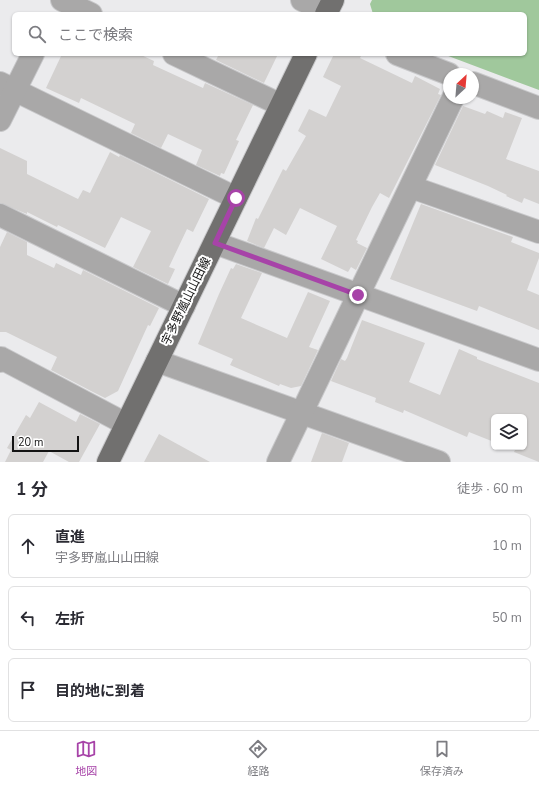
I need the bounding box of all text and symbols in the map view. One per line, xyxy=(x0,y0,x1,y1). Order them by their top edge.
search box xyxy=(12,12,527,56)
icon: search xyxy=(26,23,48,45)
text: ここで検索 xyxy=(58,25,133,45)
north arrow xyxy=(443,68,479,104)
route start xyxy=(227,189,245,207)
street label: 宇多野嵐山山田線 xyxy=(158,254,214,348)
route end xyxy=(349,286,367,304)
map controls xyxy=(491,414,527,450)
button: layers xyxy=(491,414,527,450)
scale bar xyxy=(12,434,79,453)
text: 20 m xyxy=(18,435,43,450)
text: 1 分 xyxy=(16,478,48,501)
text: 徒歩 · 60 m xyxy=(457,480,523,498)
text: 直進 xyxy=(55,527,85,547)
icon: ahead xyxy=(17,535,39,557)
text: 10 m xyxy=(492,537,522,555)
text: 宇多野嵐山山田線 xyxy=(55,549,159,567)
icon: left xyxy=(17,607,39,629)
text: 左折 xyxy=(55,609,85,629)
text: 50 m xyxy=(492,609,522,627)
icon: arrive xyxy=(17,679,39,701)
text: 目的地に到着 xyxy=(55,681,145,701)
tab: 地図 xyxy=(75,738,97,779)
tab: 経路 xyxy=(247,738,269,779)
tab: 保存済み xyxy=(420,738,464,779)

